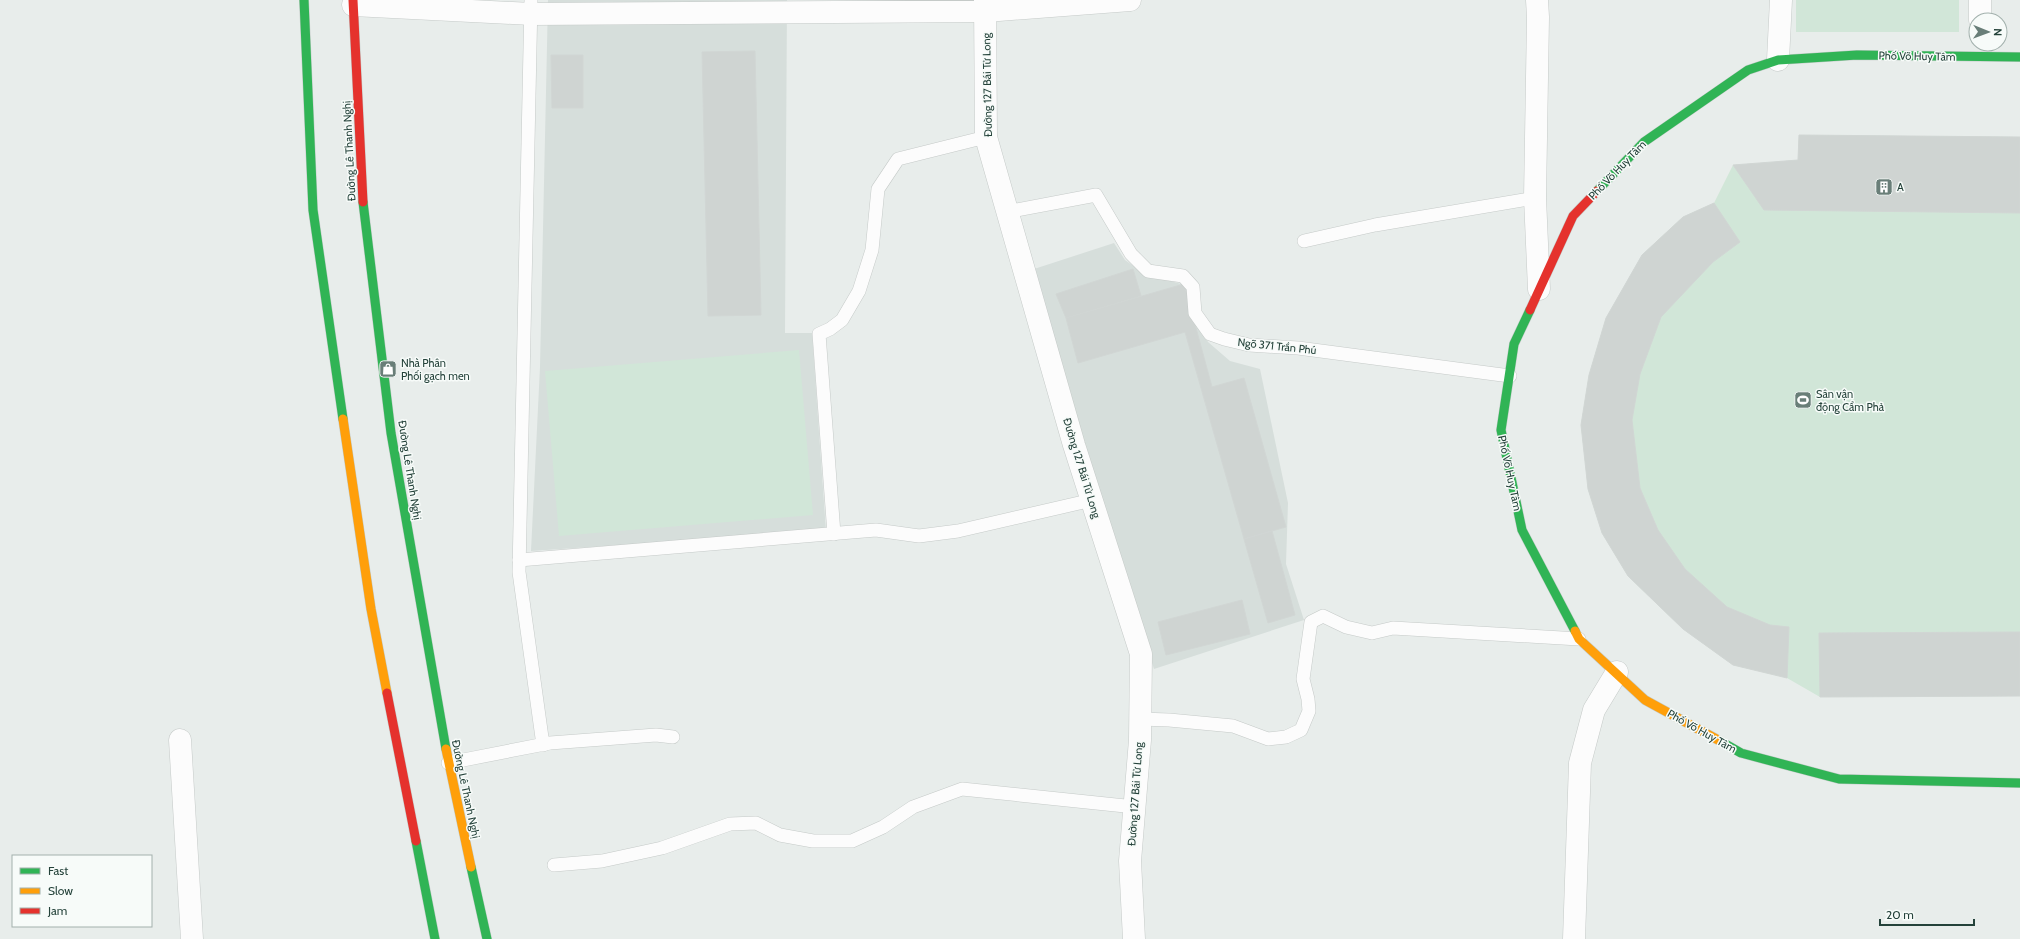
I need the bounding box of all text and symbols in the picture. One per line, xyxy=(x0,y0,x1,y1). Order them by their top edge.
north arrow xyxy=(1968,12,2008,52)
text: N xyxy=(1991,28,2005,36)
street label: Đường 127 Bái Tử Long xyxy=(979,32,995,137)
street label: Phố Võ Huy Tâm xyxy=(1878,48,1956,64)
street label: Đường Lê Thanh Nghị xyxy=(339,100,359,202)
street label: Phố Võ Huy Tâm xyxy=(1585,137,1649,203)
building icon: A xyxy=(1874,177,1894,197)
place label: A xyxy=(1897,180,1904,194)
street label: Ngõ 371 Trần Phú xyxy=(1237,335,1317,357)
place label: Nhà Phân Phối gạch men xyxy=(401,356,470,383)
shop icon: Nhà Phân Phối gạch men xyxy=(378,359,398,379)
place label: Sân vận động Cẩm Phả xyxy=(1816,387,1885,414)
sports icon: Sân vận động Cẩm Phả xyxy=(1793,390,1813,410)
street label: Đường 127 Bái Tử Long xyxy=(1060,416,1104,520)
street label: Đường Lê Thanh Nghị xyxy=(395,419,425,521)
street label: Phố Võ Huy Tâm xyxy=(1495,434,1525,512)
street label: Phố Võ Huy Tâm xyxy=(1665,706,1739,756)
street label: Đường Lê Thanh Nghị xyxy=(449,738,483,840)
street label: Đường 127 Bái Tử Long xyxy=(1124,741,1146,846)
legend xyxy=(12,855,152,927)
text: Fast xyxy=(48,863,68,878)
text: Slow xyxy=(48,883,73,898)
scale bar xyxy=(1880,901,1974,927)
text: Jam xyxy=(47,903,67,918)
text: 20 m xyxy=(1886,907,1914,922)

